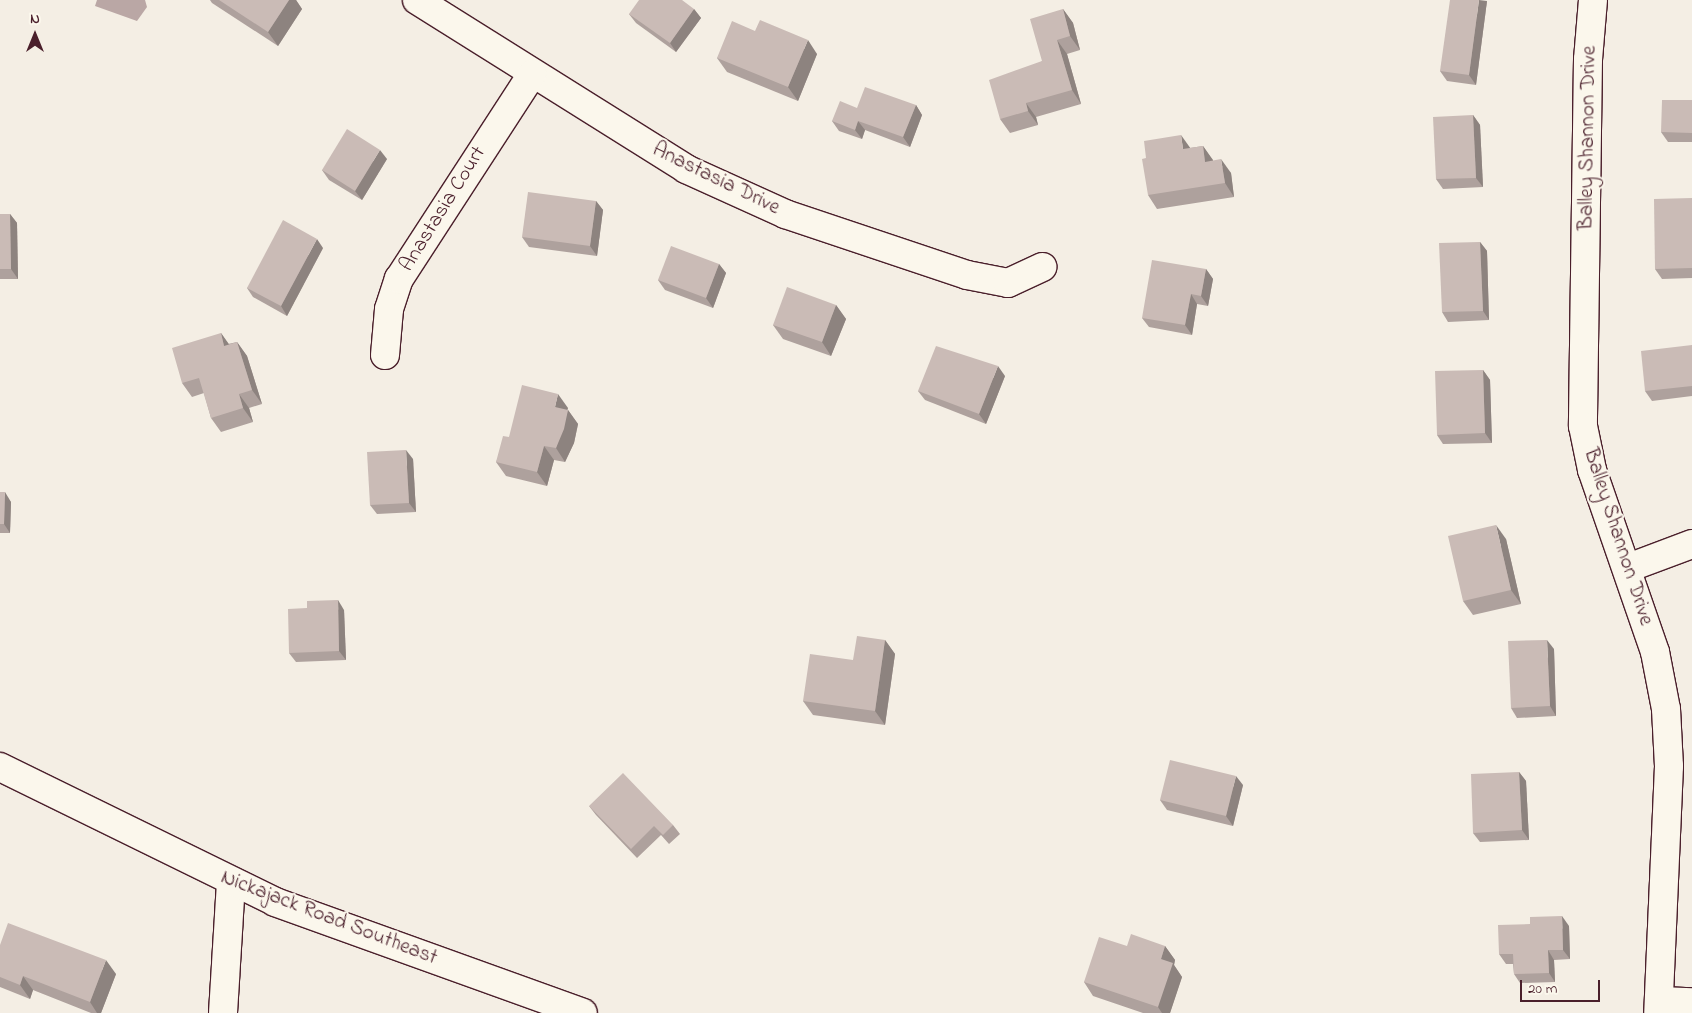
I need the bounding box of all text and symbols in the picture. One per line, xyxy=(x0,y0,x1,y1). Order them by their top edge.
text: N xyxy=(30,9,40,30)
north arrow xyxy=(10,10,60,60)
street label: Balley Shannon Drive xyxy=(1574,45,1602,231)
street label: Anastasia Drive xyxy=(648,137,784,221)
street label: Anastasia Court xyxy=(394,142,492,276)
street label: Balley Shannon Drive xyxy=(1577,445,1659,629)
street label: Nickajack Road Southeast xyxy=(217,865,441,971)
scale bar xyxy=(1522,970,1602,1002)
text: 20 m xyxy=(1528,978,1557,1000)

